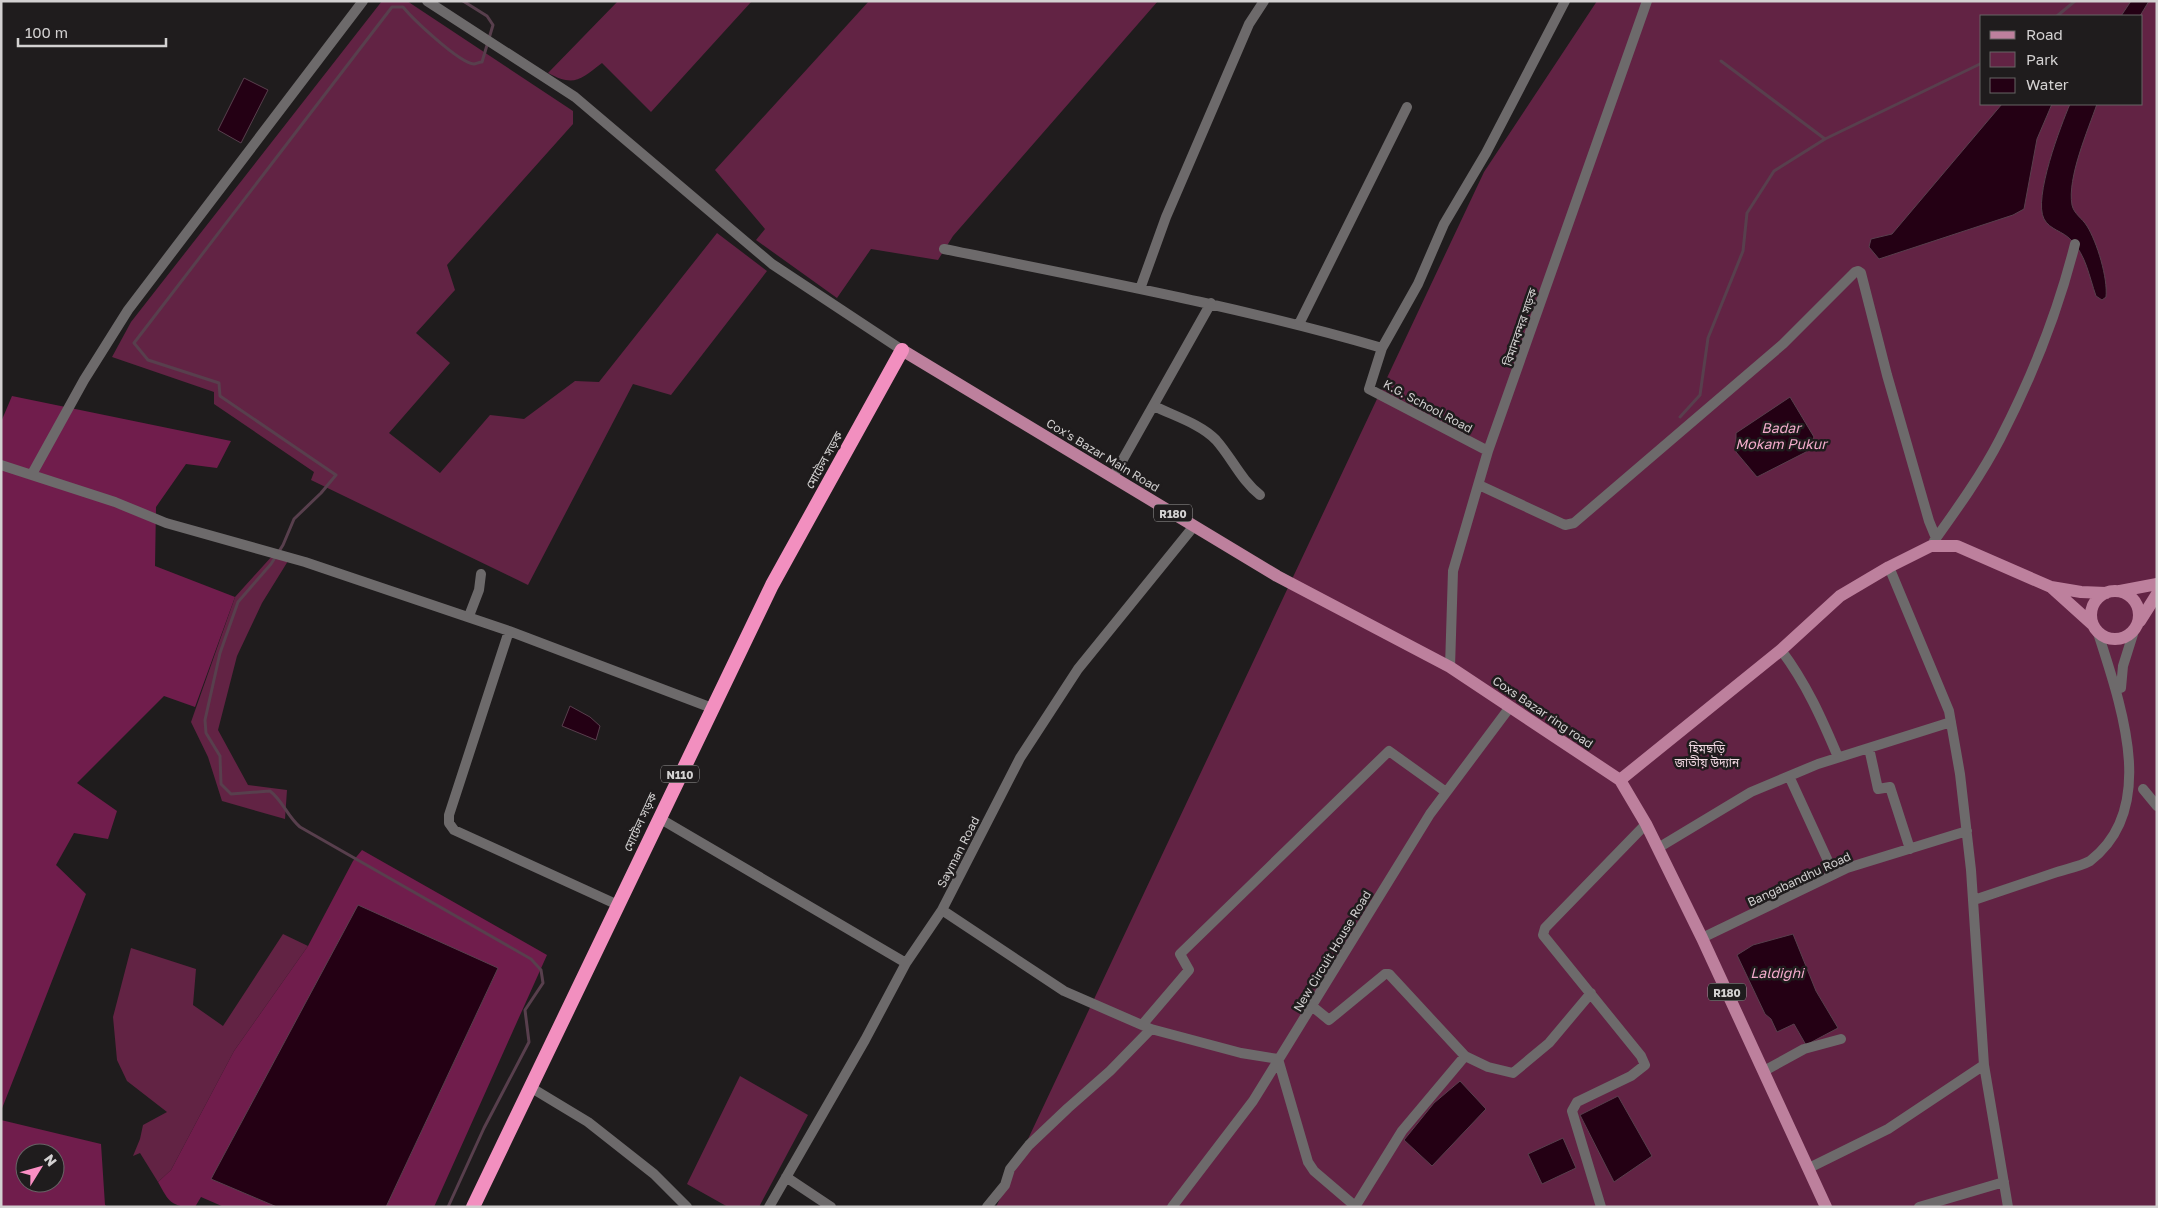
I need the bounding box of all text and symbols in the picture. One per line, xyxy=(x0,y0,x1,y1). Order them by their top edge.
scale bar xyxy=(18,15,165,47)
legend xyxy=(1980,15,2143,105)
text: 100 m xyxy=(25,23,68,41)
text: Road xyxy=(2026,25,2063,43)
text: Park xyxy=(2026,50,2059,68)
text: Water xyxy=(2026,75,2069,93)
street label: বিমানবন্দর সড়ক xyxy=(1499,286,1540,369)
street label: K.G. School Road xyxy=(1381,376,1475,436)
street label: Cox's Bazar Main Road xyxy=(1044,415,1162,495)
water label: Badar Mokam Pukur xyxy=(1735,419,1829,452)
street label: মোটেল সড়ক xyxy=(802,428,846,491)
road number: R180 xyxy=(1154,504,1192,522)
street label: Coxs Bazar ring road xyxy=(1490,673,1596,751)
park label: হিমছড়ি জাতীয় উদ্যান xyxy=(1674,741,1740,770)
road number: N110 xyxy=(661,766,699,782)
street label: মোটেল সড়ক xyxy=(620,790,660,854)
street label: Sayman Road xyxy=(934,814,982,890)
street label: Bangabandhu Road xyxy=(1745,848,1853,910)
street label: New Circuit House Road xyxy=(1290,888,1374,1014)
water label: Laldighi xyxy=(1750,964,1806,981)
road number: R180 xyxy=(1708,984,1746,1000)
north arrow xyxy=(15,1143,65,1193)
text: N xyxy=(41,1151,61,1169)

